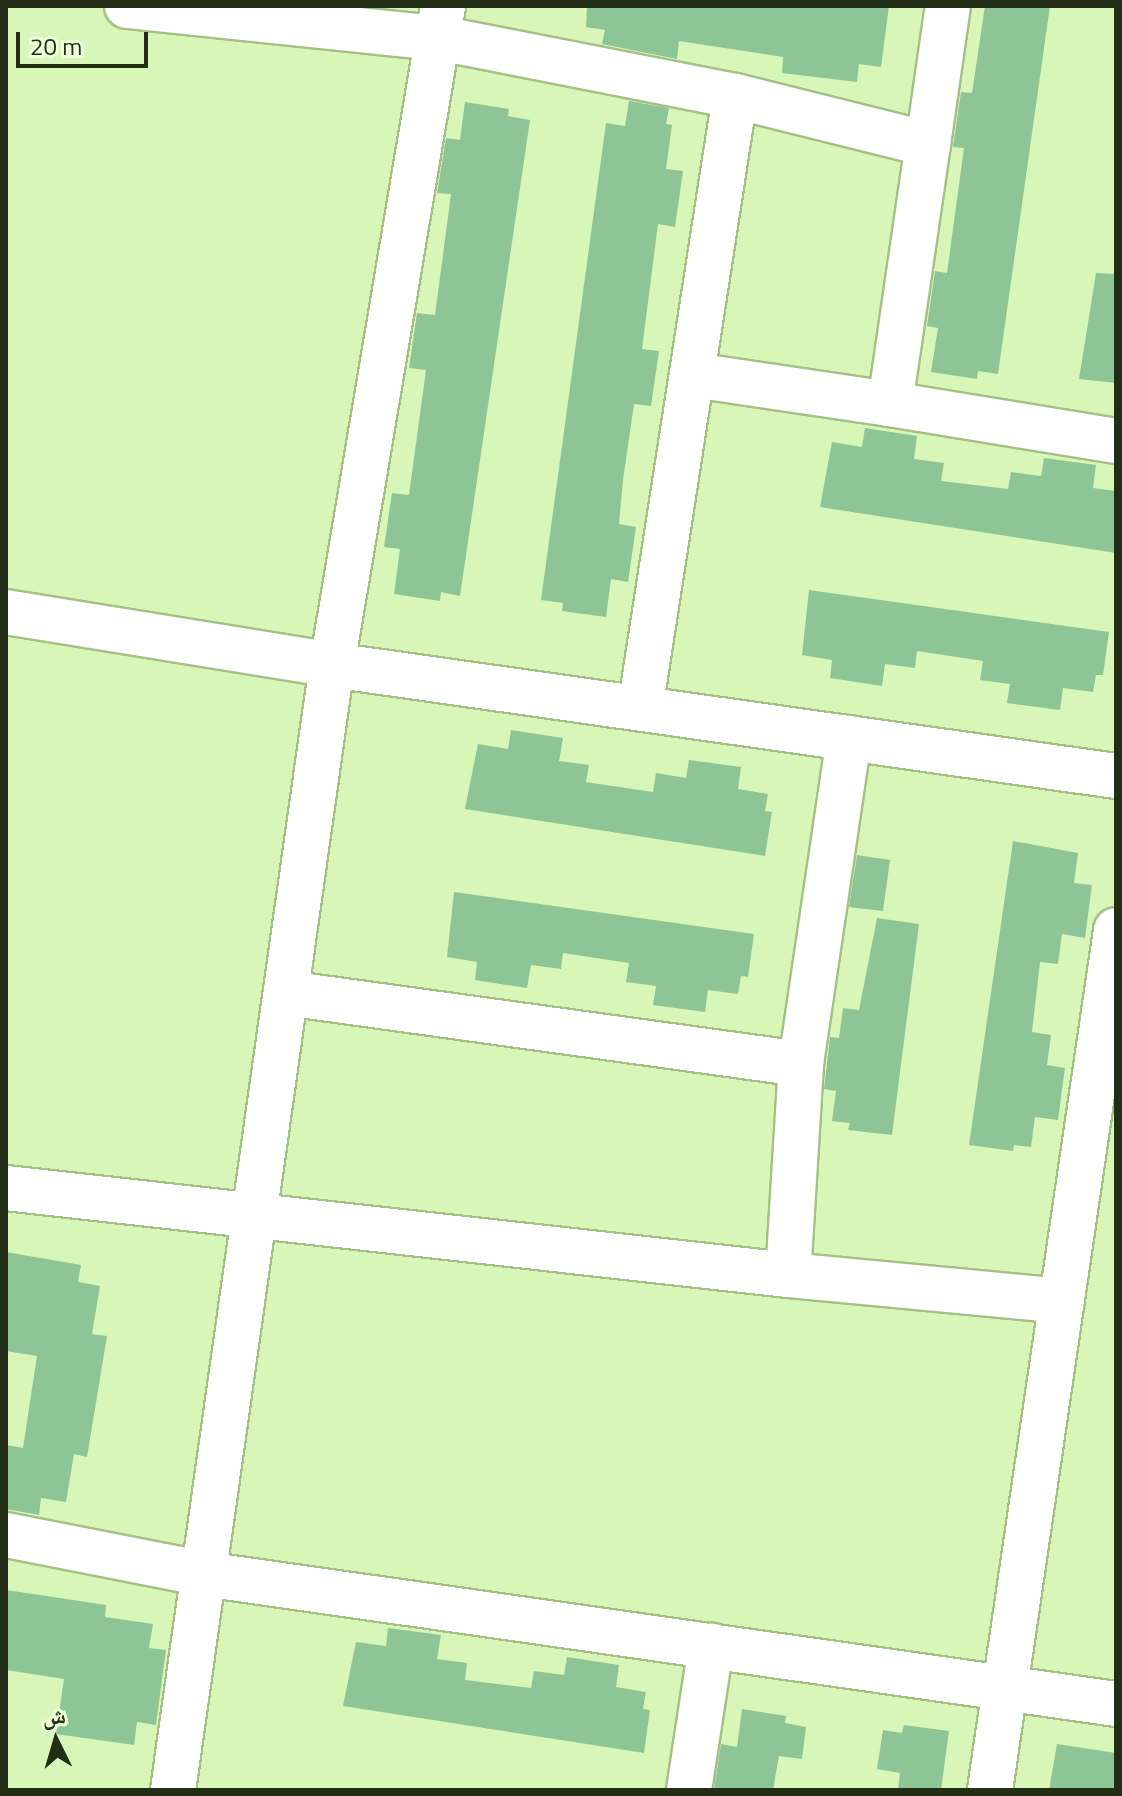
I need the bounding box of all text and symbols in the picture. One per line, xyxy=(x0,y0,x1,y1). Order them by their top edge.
scale bar xyxy=(20,16,152,66)
text: 20 m xyxy=(30,28,82,64)
text: ش xyxy=(41,1698,67,1734)
north arrow xyxy=(16,1700,96,1780)

